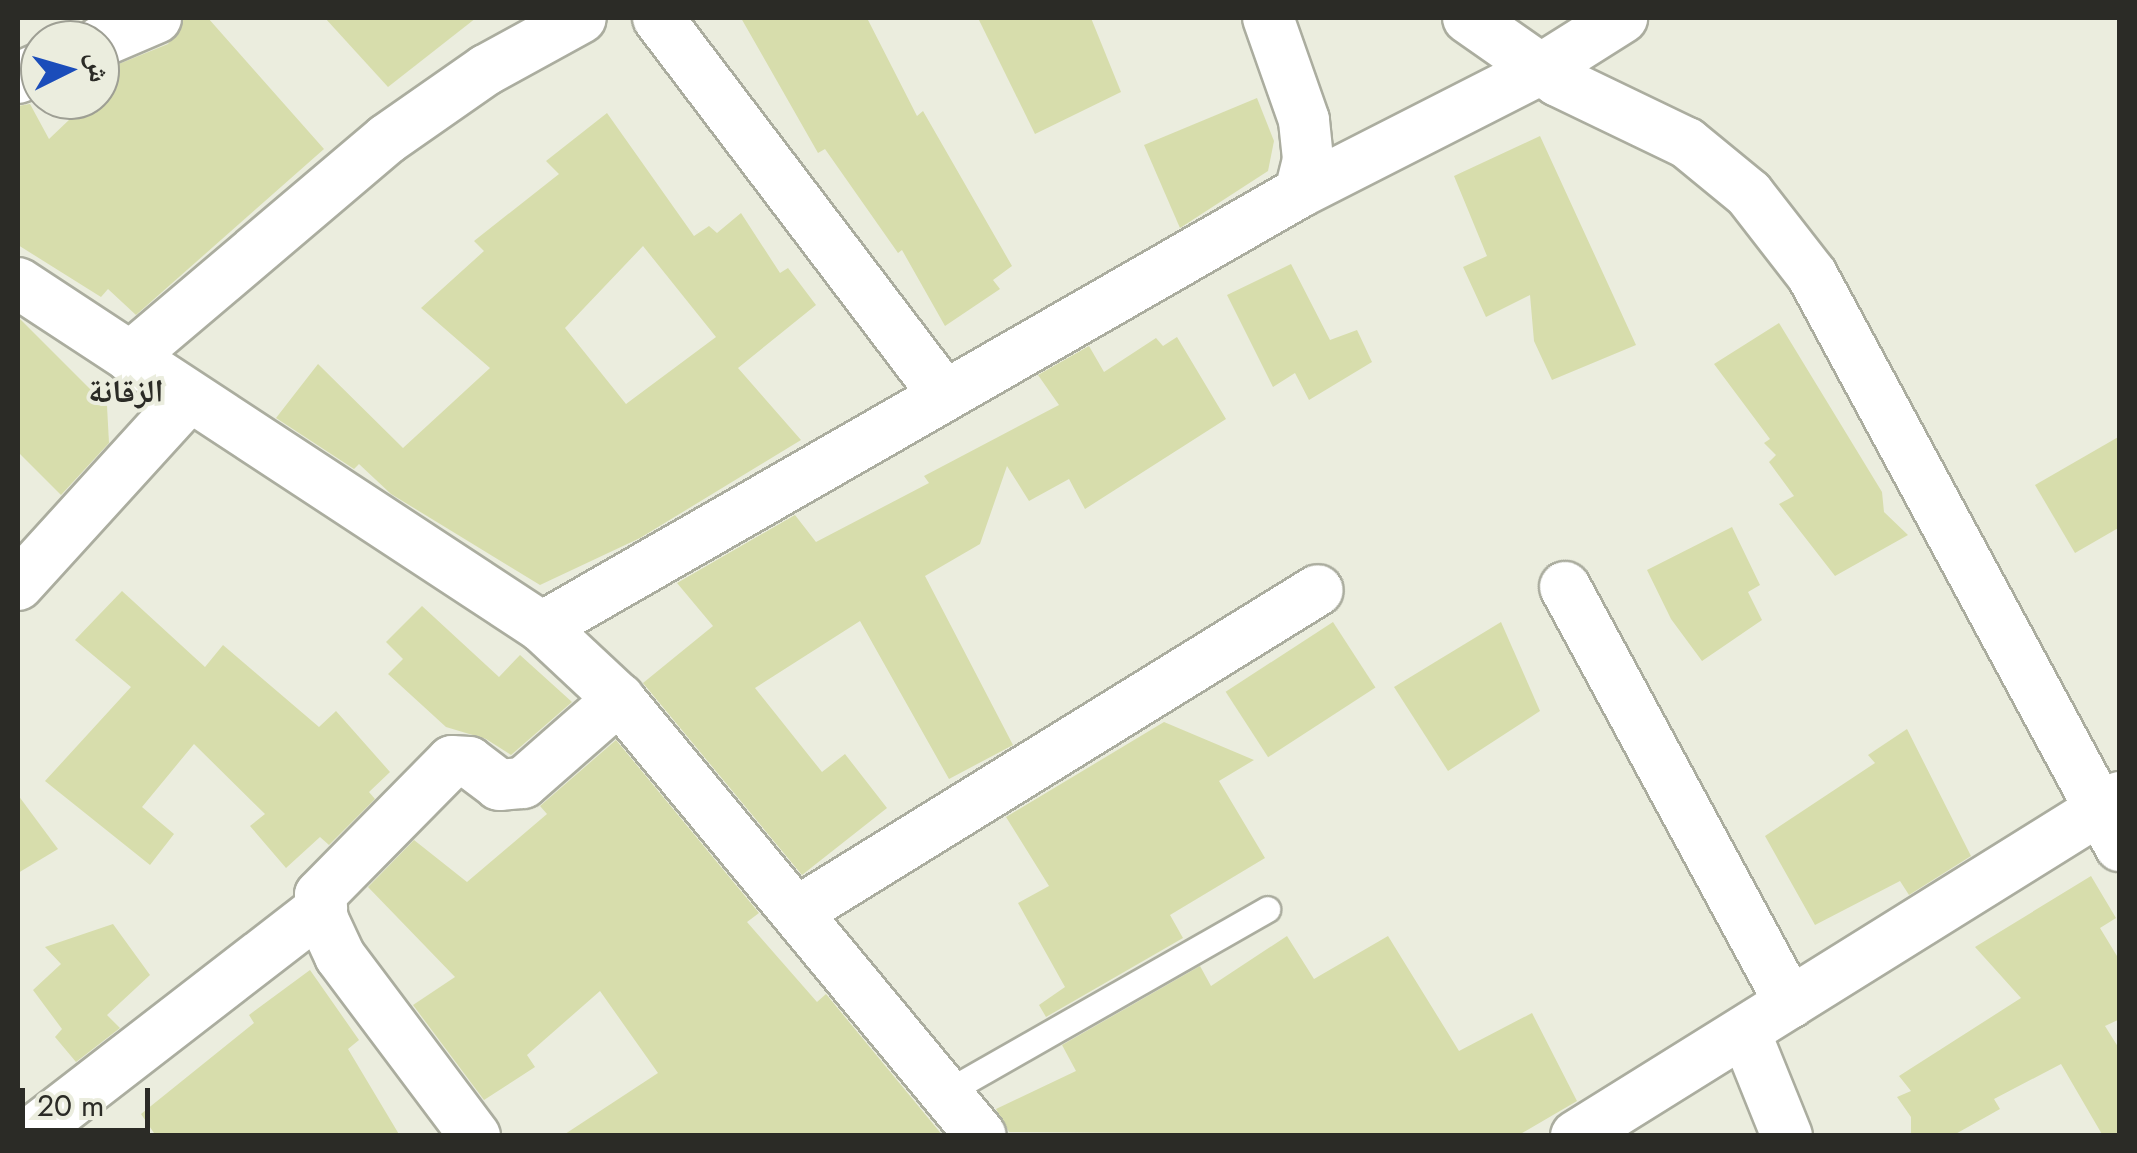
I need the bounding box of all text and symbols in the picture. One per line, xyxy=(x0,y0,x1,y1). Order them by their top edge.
north arrow xyxy=(20,20,120,120)
text: ش xyxy=(77,51,120,84)
district label: الزقانة xyxy=(88,372,164,410)
scale bar xyxy=(25,1068,155,1130)
text: 20 m xyxy=(37,1084,104,1127)

